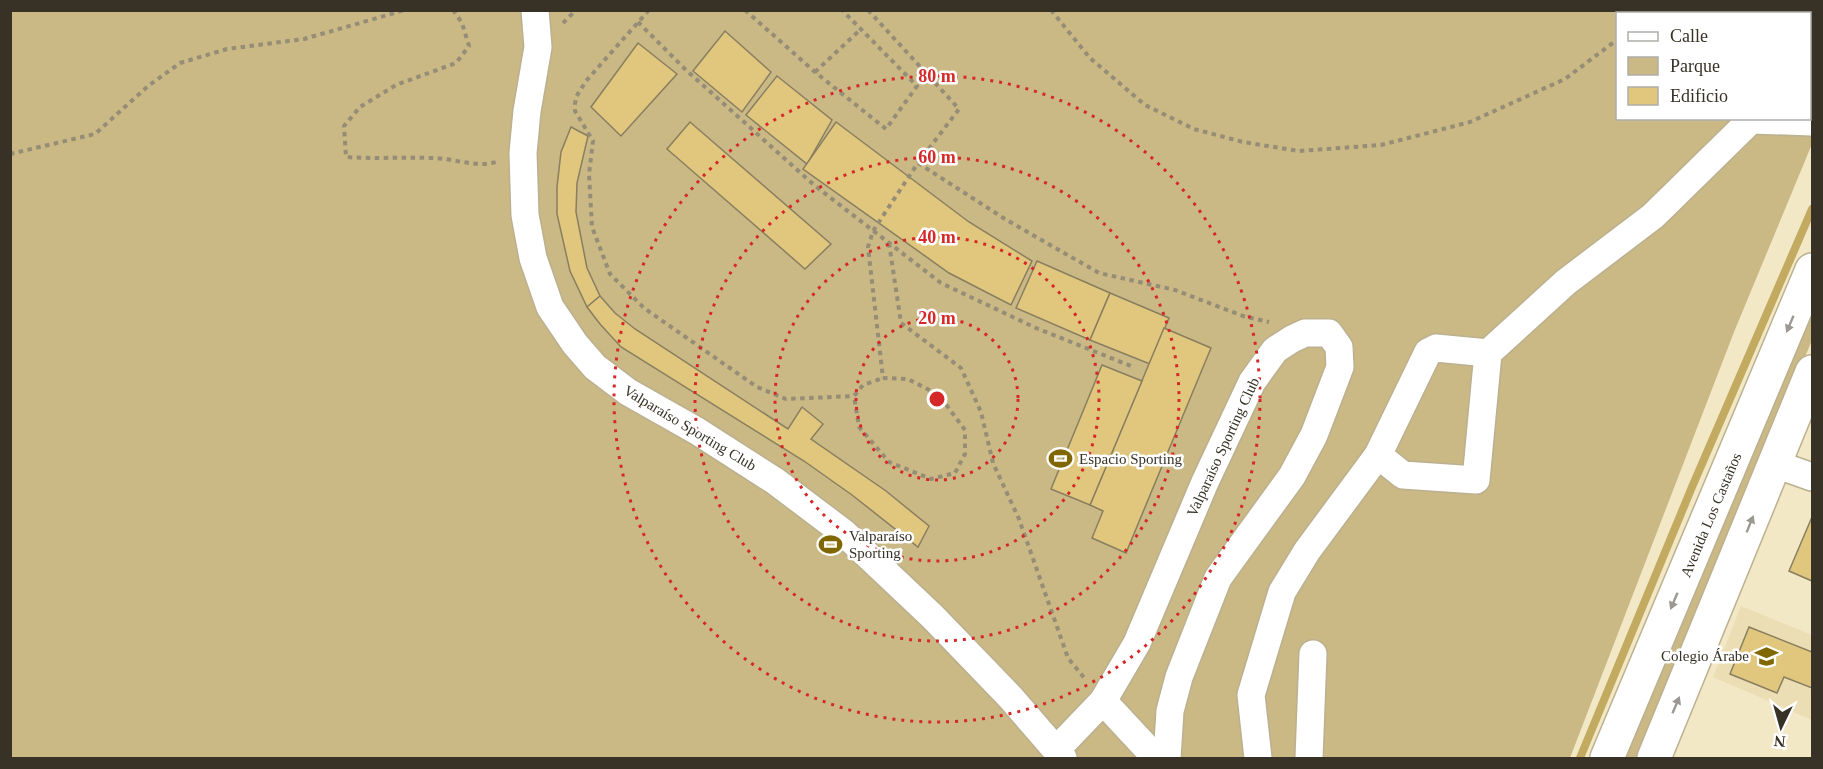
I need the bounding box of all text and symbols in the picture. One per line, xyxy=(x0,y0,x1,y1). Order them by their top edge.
legend xyxy=(1616,12,1811,120)
text: Calle xyxy=(1670,26,1708,46)
text: Parque xyxy=(1670,56,1720,76)
text: 80 m xyxy=(918,66,956,86)
text: Edificio xyxy=(1670,86,1728,106)
text: 60 m xyxy=(918,147,956,167)
text: 40 m xyxy=(918,227,956,247)
text: 20 m xyxy=(918,308,956,328)
one-way arrow xyxy=(1785,315,1794,333)
street label: Valparaíso Sporting Club xyxy=(1184,375,1262,519)
street label: Valparaíso Sporting Club xyxy=(621,382,759,474)
centre of rings xyxy=(927,389,947,409)
sports icon: Espacio Sporting xyxy=(1048,446,1074,472)
street label: Avenida Los Castaños xyxy=(1677,450,1745,580)
place label: Espacio Sporting xyxy=(1079,451,1182,467)
one-way arrow xyxy=(1746,515,1755,533)
place label: Valparaíso Sporting xyxy=(849,528,912,561)
sports icon: Valparaíso Sporting xyxy=(818,532,844,558)
one-way arrow xyxy=(1669,592,1679,610)
school or university icon: Colegio Árabe xyxy=(1754,643,1780,669)
place label: Colegio Árabe xyxy=(1661,648,1749,664)
one-way arrow xyxy=(1671,695,1681,713)
north arrow xyxy=(1751,697,1811,757)
text: N xyxy=(1773,732,1786,750)

